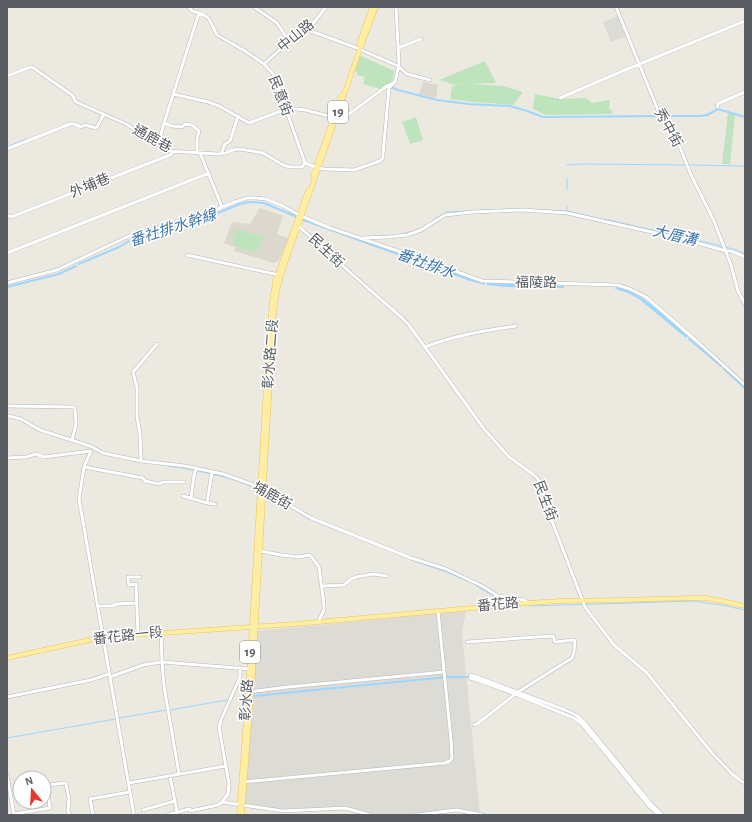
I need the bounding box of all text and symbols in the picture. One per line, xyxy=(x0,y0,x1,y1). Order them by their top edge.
street label: 中山路 xyxy=(275,17,317,55)
street label: 民意街 xyxy=(266,73,296,118)
road number: 19 xyxy=(328,101,348,123)
street label: 秀中街 xyxy=(652,106,685,150)
street label: 通鹿巷 xyxy=(130,121,175,155)
street label: 外埔巷 xyxy=(67,170,112,200)
water label: 番社排水幹線 xyxy=(128,205,220,249)
water label: 大厝溝 xyxy=(651,223,701,249)
street label: 民生街 xyxy=(306,231,347,270)
water label: 番社排水 xyxy=(395,246,458,282)
street label: 福陵路 xyxy=(515,275,557,290)
street label: 彰水路二段 xyxy=(260,318,280,389)
street label: 埔鹿街 xyxy=(250,478,295,512)
street label: 民生街 xyxy=(531,479,560,523)
street label: 番花路 xyxy=(476,595,520,614)
street label: 番花路一段 xyxy=(92,624,164,647)
road number: 19 xyxy=(240,641,260,663)
street label: 彰水路 xyxy=(237,678,255,721)
north arrow xyxy=(12,770,52,810)
text: N xyxy=(24,775,34,787)

